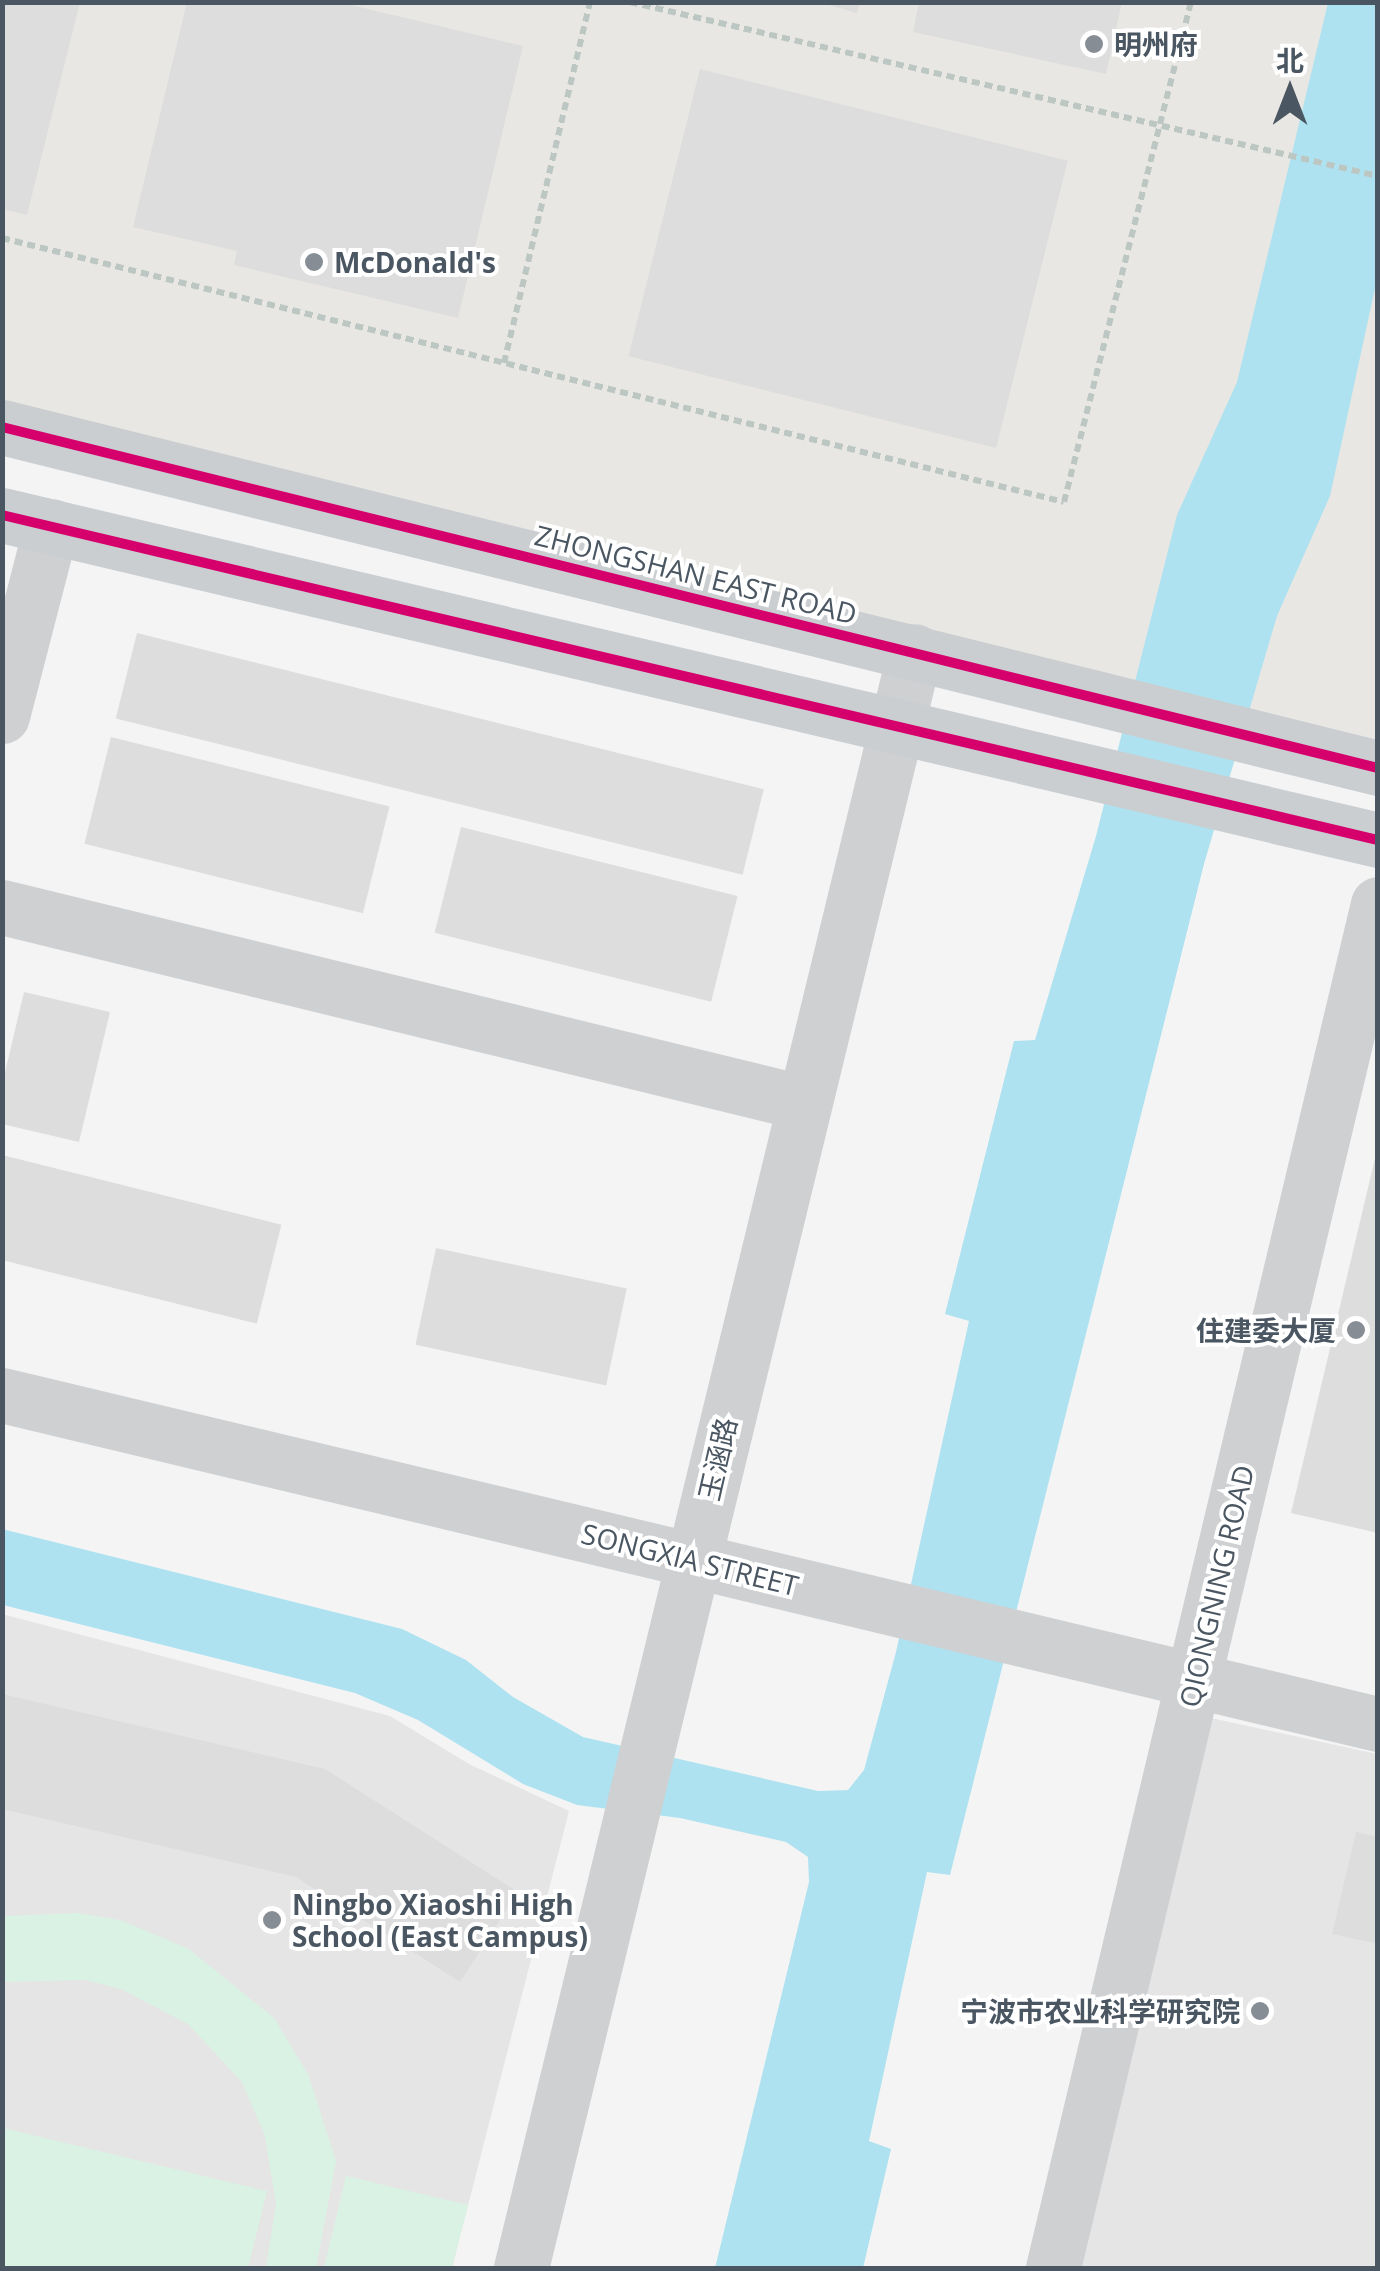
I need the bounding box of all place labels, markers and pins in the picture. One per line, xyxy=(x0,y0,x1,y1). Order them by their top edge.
place label: 明州府 xyxy=(1114,27,1198,61)
marker: 明州府 xyxy=(1083,33,1105,55)
place label: McDonald's xyxy=(334,245,496,279)
marker: McDonald's xyxy=(303,251,325,273)
place label: 住建委大厦 xyxy=(1196,1313,1336,1347)
marker: 住建委大厦 xyxy=(1345,1319,1367,1341)
place label: Ningbo Xiaoshi High School (East Campus) xyxy=(292,1887,588,1953)
marker: Ningbo Xiaoshi High School (East Campus) xyxy=(261,1909,283,1931)
place label: 宁波市农业科学研究院 xyxy=(960,1994,1240,2028)
marker: 宁波市农业科学研究院 xyxy=(1249,2000,1271,2022)

